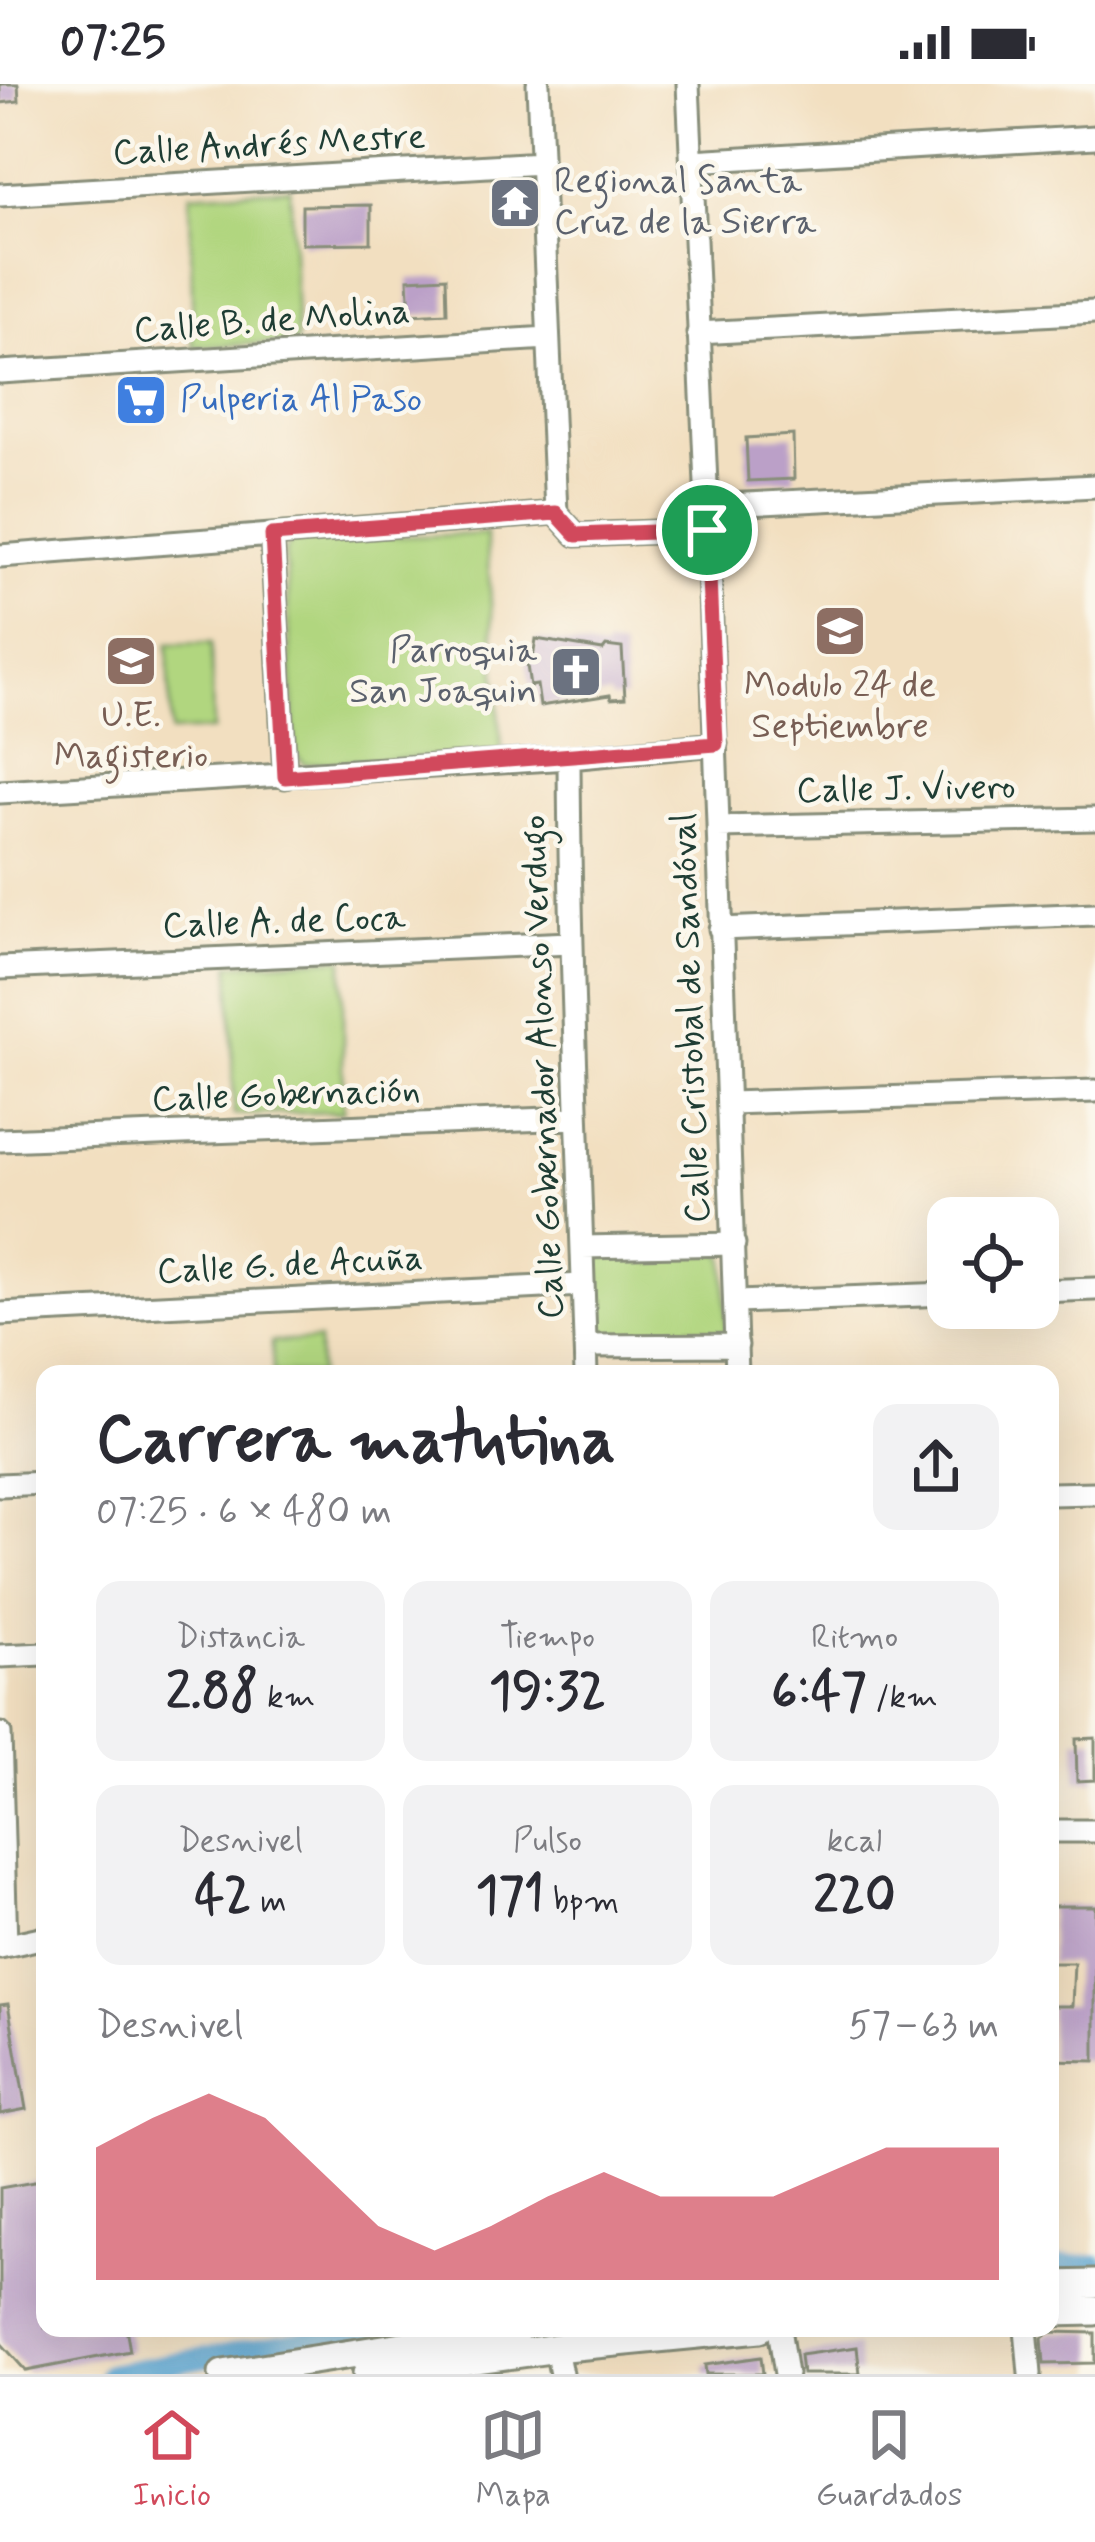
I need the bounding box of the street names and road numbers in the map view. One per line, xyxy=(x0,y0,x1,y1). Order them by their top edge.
street label: Calle Andrés Mestre xyxy=(111,114,427,178)
street label: Calle B. de Molina xyxy=(132,289,412,355)
street label: Calle J. Vivero xyxy=(796,765,1016,815)
street label: Calle Cristobal de Sandóval xyxy=(661,812,723,1224)
street label: Calle Gobernador Alonso Verdugo xyxy=(512,814,579,1320)
street label: Calle A. de Coca xyxy=(162,895,407,951)
street label: Calle Gobernación xyxy=(151,1068,421,1124)
street label: Calle G. de Acuña xyxy=(156,1236,424,1296)

